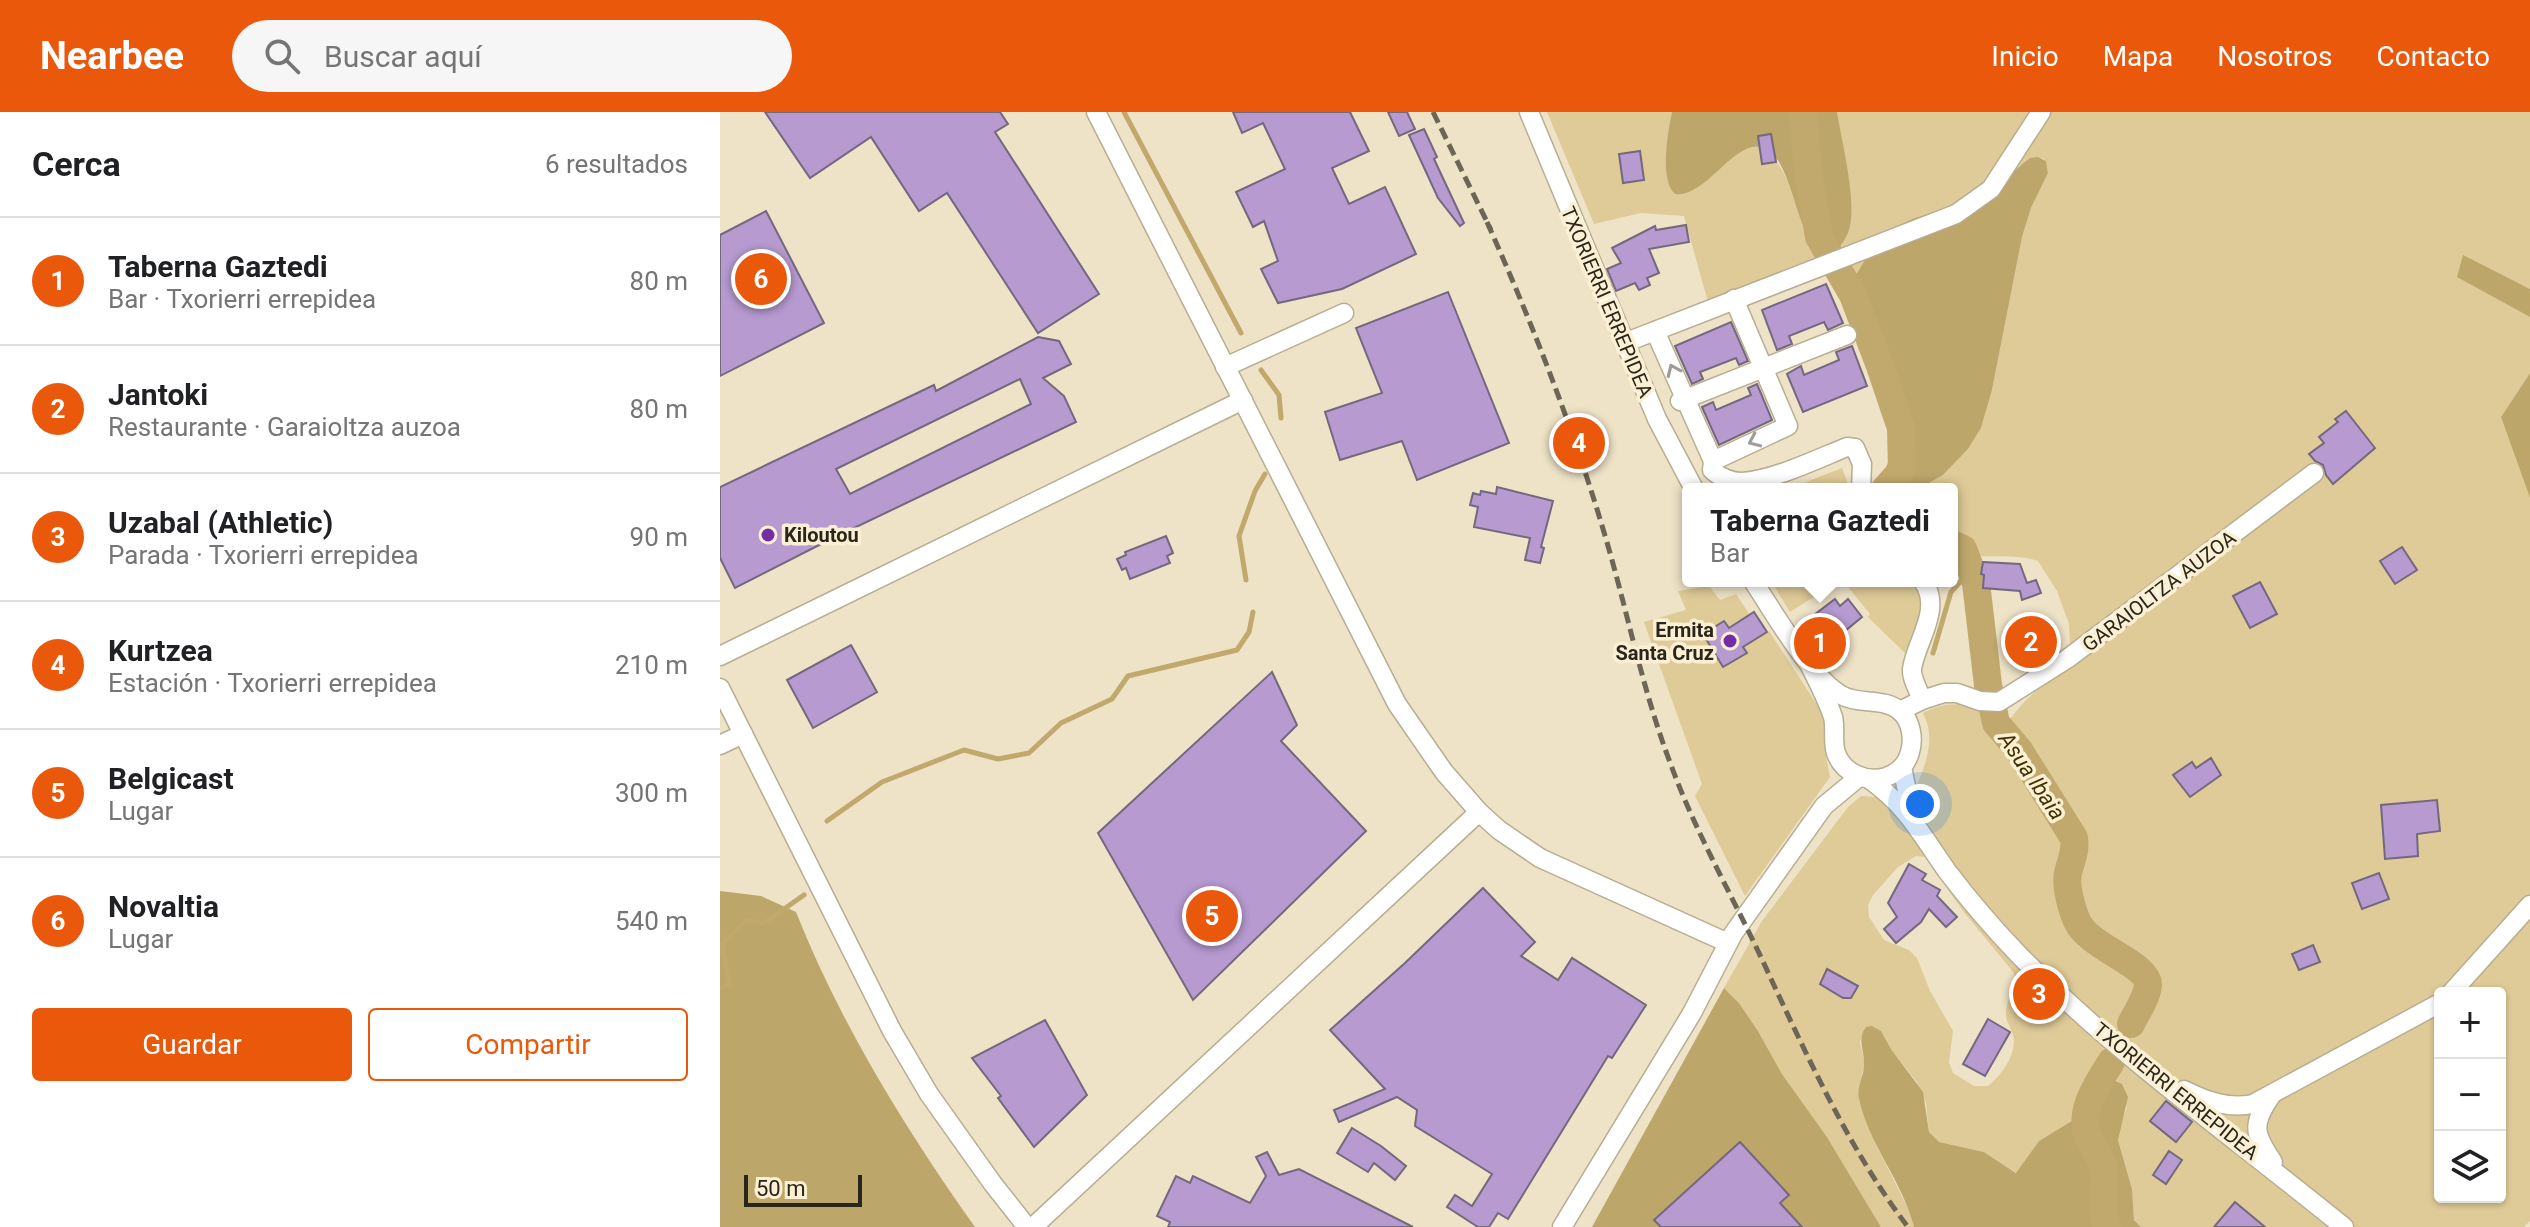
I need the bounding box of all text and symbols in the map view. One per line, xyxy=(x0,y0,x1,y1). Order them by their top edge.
search box xyxy=(232,20,792,92)
text: Nearbee xyxy=(40,34,184,78)
icon: search xyxy=(260,34,304,78)
text: Buscar aquí xyxy=(324,39,482,74)
text: Inicio xyxy=(1991,40,2059,73)
text: Mapa xyxy=(2103,40,2173,73)
text: Nosotros xyxy=(2217,40,2332,73)
text: Contacto xyxy=(2376,40,2490,73)
text: Cerca xyxy=(32,144,121,184)
text: 6 resultados xyxy=(545,149,688,179)
street label: TXORIERRI ERREPIDEA xyxy=(1556,203,1658,401)
text: Taberna Gaztedi xyxy=(108,249,328,284)
pin: 6 xyxy=(735,249,787,309)
text: 1 xyxy=(51,266,65,296)
text: 80 m xyxy=(630,266,688,296)
text: Bar · Txorierri errepidea xyxy=(108,284,376,314)
one-way arrow xyxy=(1666,364,1682,379)
text: Jantoki xyxy=(108,377,208,412)
text: 2 xyxy=(51,394,65,424)
text: 80 m xyxy=(630,394,688,424)
text: Restaurante · Garaioltza auzoa xyxy=(108,412,461,442)
pin: 4 xyxy=(1553,413,1605,473)
one-way arrow xyxy=(1748,431,1762,447)
popup xyxy=(1682,483,1958,587)
text: Taberna Gaztedi xyxy=(1710,503,1930,538)
text: Uzabal (Athletic) xyxy=(108,505,333,540)
text: 3 xyxy=(51,522,65,552)
text: 90 m xyxy=(630,522,688,552)
place label: Kiloutou xyxy=(784,523,859,547)
marker: Kiloutou xyxy=(759,526,777,544)
street label: GARAIOLTZA AUZOA xyxy=(2078,526,2240,656)
text: Bar xyxy=(1710,538,1749,568)
text: Parada · Txorierri errepidea xyxy=(108,540,419,570)
pin: 2 xyxy=(2005,612,2057,672)
pin: 1 xyxy=(1794,613,1846,673)
place label: Ermita Santa Cruz xyxy=(1616,618,1714,665)
marker: Ermita Santa Cruz xyxy=(1721,632,1739,650)
text: Kurtzea xyxy=(108,633,213,668)
text: 4 xyxy=(51,650,65,680)
text: 210 m xyxy=(615,650,688,680)
text: Estación · Txorierri errepidea xyxy=(108,668,437,698)
water label: Asua Ibaia xyxy=(1993,727,2070,824)
text: Belgicast xyxy=(108,761,234,796)
text: 5 xyxy=(51,778,65,808)
text: 300 m xyxy=(615,778,688,808)
your location xyxy=(1900,784,1940,824)
text: Lugar xyxy=(108,796,173,826)
pin: 5 xyxy=(1186,886,1238,946)
text: Novaltia xyxy=(108,889,219,924)
text: 6 xyxy=(51,906,65,936)
text: 540 m xyxy=(615,906,688,936)
text: Lugar xyxy=(108,924,173,954)
pin: 3 xyxy=(2013,964,2065,1024)
map controls xyxy=(2434,987,2506,1203)
button: + xyxy=(2434,987,2506,1059)
button: Guardar xyxy=(32,1008,352,1081)
button: Compartir xyxy=(368,1008,688,1081)
street label: TXORIERRI ERREPIDEA xyxy=(2089,1017,2263,1165)
button: − xyxy=(2434,1059,2506,1131)
button: layers xyxy=(2434,1131,2506,1203)
scale bar xyxy=(744,1171,862,1207)
text: 50 m xyxy=(756,1176,805,1201)

